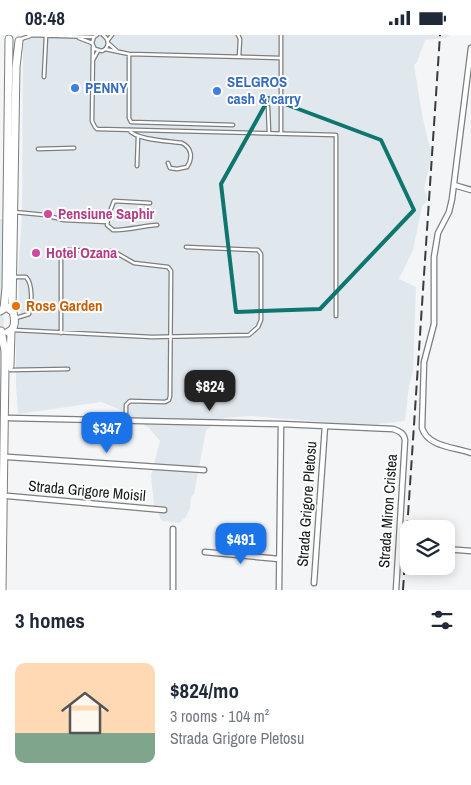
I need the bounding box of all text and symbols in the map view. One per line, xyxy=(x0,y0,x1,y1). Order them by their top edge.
text: 08:48 xyxy=(25,5,65,31)
place label: SELGROS cash & carry xyxy=(227,71,301,109)
place label: PENNY xyxy=(85,77,128,98)
marker: PENNY xyxy=(69,82,81,94)
marker: SELGROS cash & carry xyxy=(211,85,223,97)
place label: Pensiune Saphir xyxy=(58,203,155,224)
marker: Pensiune Saphir xyxy=(42,208,54,220)
place label: Hotel Ozana xyxy=(46,242,117,263)
marker: Hotel Ozana xyxy=(30,247,42,259)
place label: Rose Garden xyxy=(26,295,103,316)
marker: Rose Garden xyxy=(10,300,22,312)
pin: $824 xyxy=(180,369,240,412)
text: $824 xyxy=(195,375,225,397)
pin: $347 xyxy=(77,411,137,454)
text: $347 xyxy=(92,417,122,439)
street label: Strada Grigore Pletosu xyxy=(292,440,321,567)
street label: Strada Miron Cristea xyxy=(373,453,402,569)
street label: Strada Grigore Moisil xyxy=(28,475,147,506)
map controls xyxy=(400,520,455,575)
button: layers xyxy=(400,520,455,575)
pin: $491 xyxy=(211,523,271,565)
text: $491 xyxy=(226,528,256,550)
text: 3 homes xyxy=(15,606,85,635)
icon: filters xyxy=(428,606,456,634)
text: $824/mo xyxy=(170,676,239,705)
icon: home xyxy=(55,683,115,743)
text: 3 rooms · 104 m² xyxy=(170,705,269,727)
text: Strada Grigore Pletosu xyxy=(170,727,304,749)

